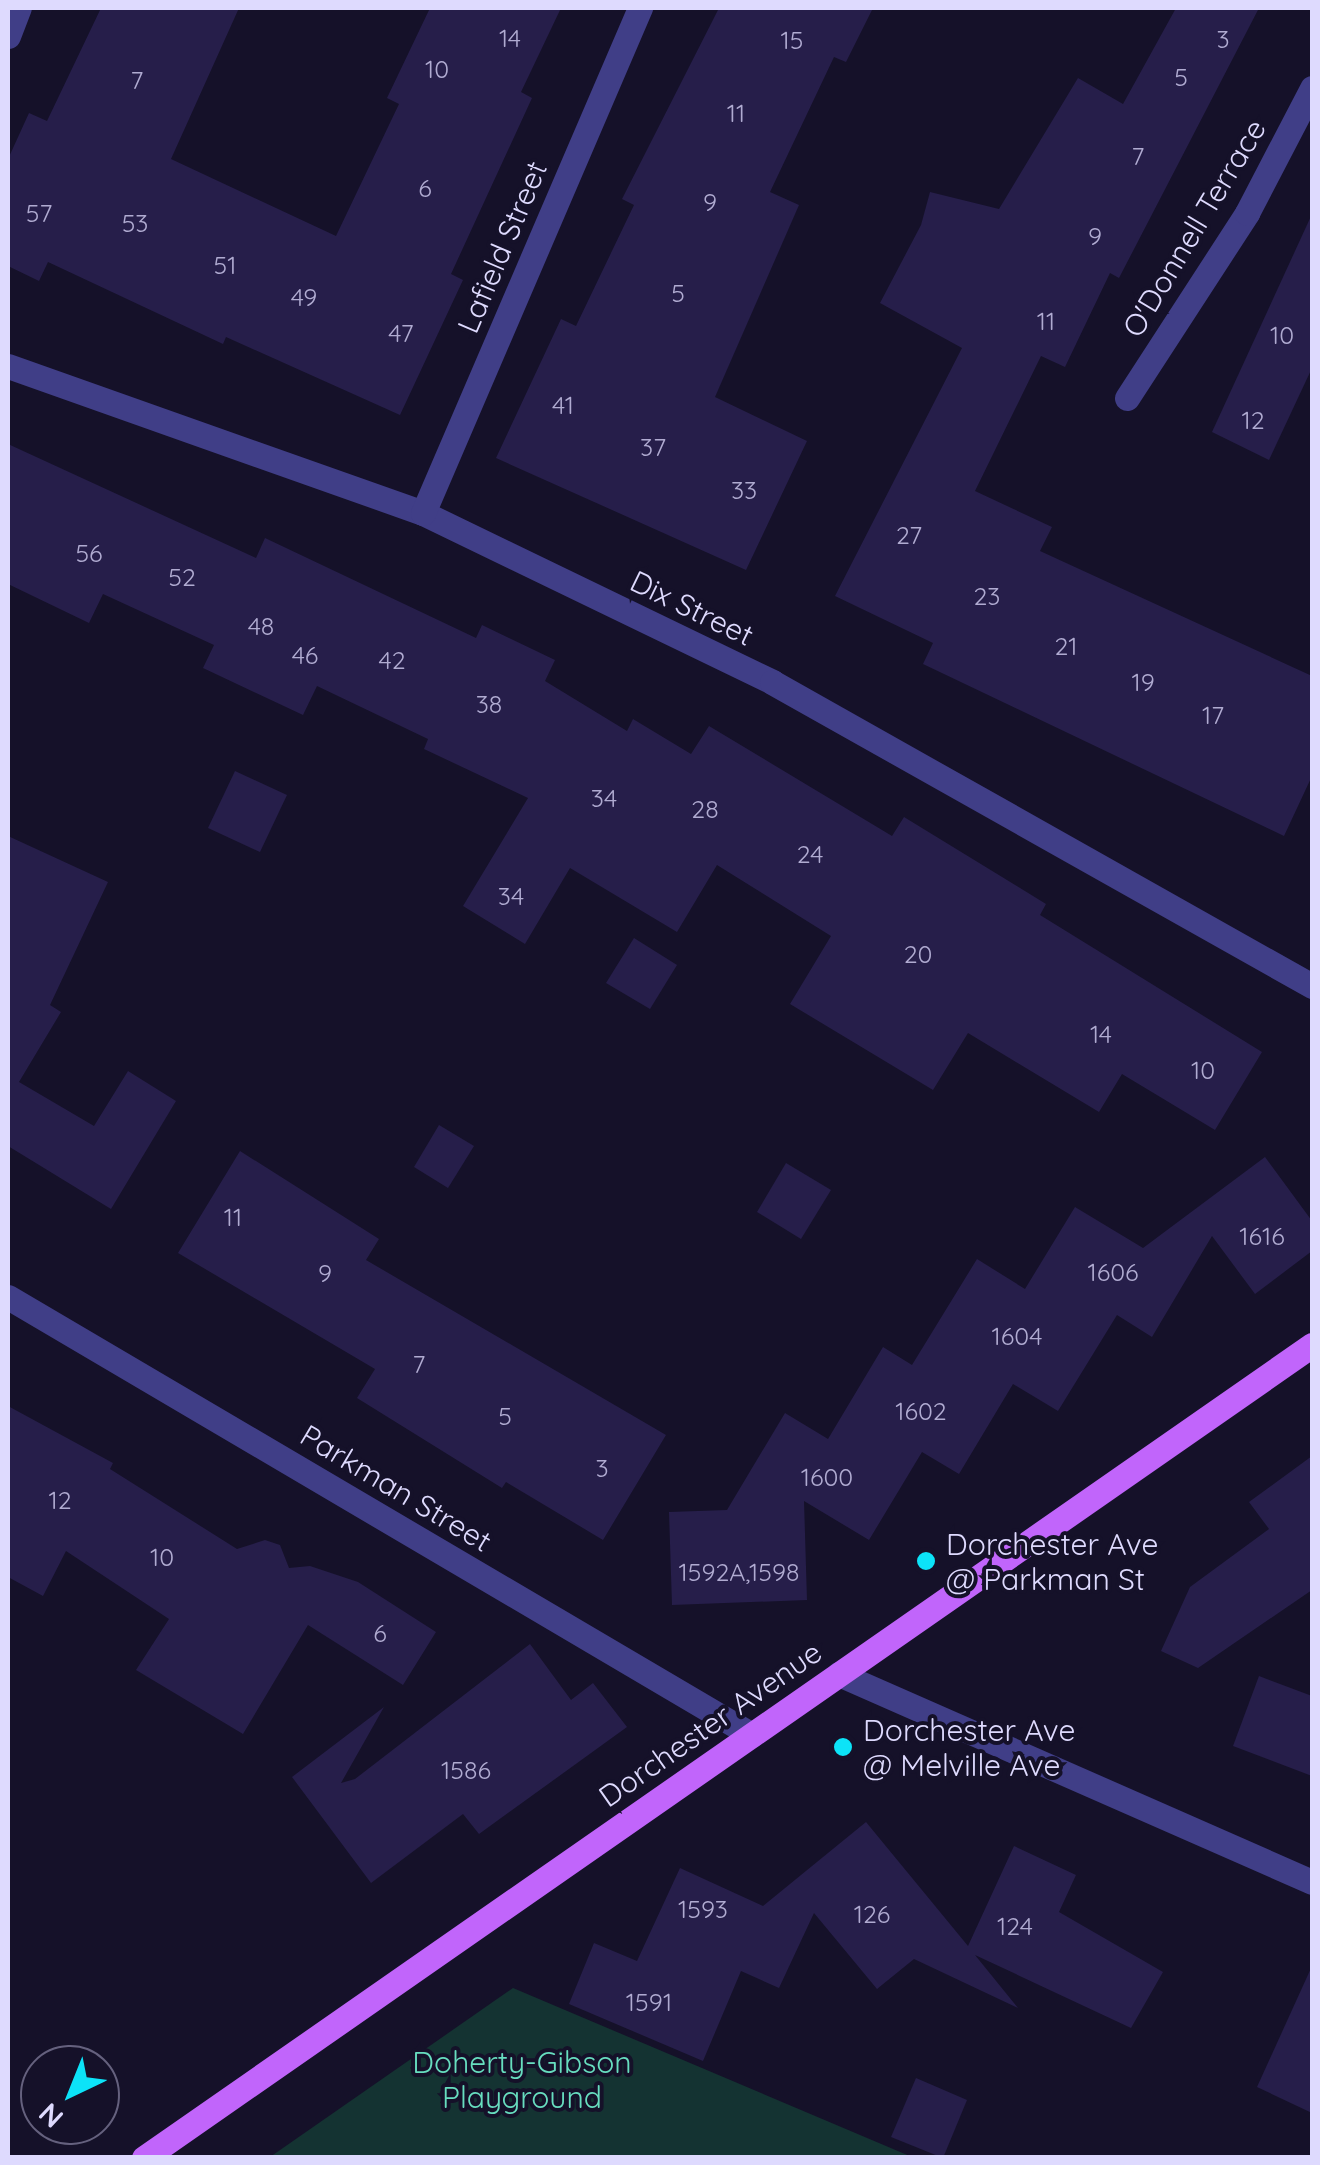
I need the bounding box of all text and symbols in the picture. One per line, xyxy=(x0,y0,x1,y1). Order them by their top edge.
house number: 14 xyxy=(499,23,521,53)
house number: 3 xyxy=(1216,24,1230,54)
house number: 15 xyxy=(781,25,803,55)
house number: 10 xyxy=(425,54,449,84)
house number: 5 xyxy=(1174,62,1188,92)
house number: 7 xyxy=(131,65,143,95)
house number: 11 xyxy=(727,98,745,128)
street label: O'Donnell Terrace xyxy=(1115,113,1273,343)
house number: 7 xyxy=(1132,141,1144,171)
street label: Lafield Street xyxy=(450,156,554,338)
house number: 6 xyxy=(418,173,432,203)
house number: 9 xyxy=(703,187,717,217)
house number: 57 xyxy=(26,198,52,228)
house number: 53 xyxy=(122,208,148,238)
house number: 9 xyxy=(1088,221,1102,251)
house number: 51 xyxy=(214,250,236,280)
house number: 5 xyxy=(671,278,685,308)
house number: 49 xyxy=(291,282,317,312)
house number: 11 xyxy=(1037,306,1055,336)
house number: 47 xyxy=(388,318,414,348)
house number: 10 xyxy=(1270,320,1294,350)
house number: 41 xyxy=(552,390,574,420)
house number: 12 xyxy=(1241,405,1265,435)
house number: 37 xyxy=(640,432,666,462)
house number: 33 xyxy=(731,475,757,505)
house number: 27 xyxy=(896,520,922,550)
house number: 56 xyxy=(75,538,103,568)
house number: 52 xyxy=(168,562,196,592)
street label: Dix Street xyxy=(624,563,760,653)
house number: 23 xyxy=(974,581,1000,611)
house number: 48 xyxy=(248,611,274,641)
house number: 21 xyxy=(1054,631,1078,661)
house number: 46 xyxy=(292,640,318,670)
house number: 42 xyxy=(378,645,406,675)
house number: 19 xyxy=(1131,667,1155,697)
house number: 38 xyxy=(476,689,502,719)
house number: 17 xyxy=(1202,700,1224,730)
house number: 34 xyxy=(591,783,617,813)
house number: 28 xyxy=(691,794,719,824)
house number: 24 xyxy=(797,839,823,869)
house number: 34 xyxy=(498,881,524,911)
house number: 20 xyxy=(904,939,932,969)
house number: 14 xyxy=(1090,1019,1112,1049)
house number: 10 xyxy=(1191,1055,1215,1085)
house number: 11 xyxy=(224,1202,242,1232)
house number: 1616 xyxy=(1239,1221,1285,1251)
house number: 1606 xyxy=(1087,1257,1139,1287)
house number: 9 xyxy=(318,1258,332,1288)
house number: 1604 xyxy=(992,1321,1042,1351)
house number: 7 xyxy=(413,1349,425,1379)
house number: 1602 xyxy=(895,1396,947,1426)
house number: 5 xyxy=(498,1401,512,1431)
street label: Parkman Street xyxy=(294,1417,498,1559)
house number: 3 xyxy=(595,1453,609,1483)
house number: 1600 xyxy=(801,1462,853,1492)
house number: 12 xyxy=(48,1485,72,1515)
place label: Dorchester Ave @ Parkman St xyxy=(946,1526,1158,1596)
house number: 10 xyxy=(150,1542,174,1572)
marker: Dorchester Ave @ Parkman St xyxy=(915,1550,937,1572)
house number: 1592A,1598 xyxy=(679,1557,799,1587)
house number: 6 xyxy=(373,1618,387,1648)
street label: Dorchester Avenue xyxy=(592,1634,828,1814)
place label: Dorchester Ave @ Melville Ave xyxy=(863,1712,1075,1782)
marker: Dorchester Ave @ Melville Ave xyxy=(832,1736,854,1758)
house number: 1586 xyxy=(441,1755,491,1785)
house number: 1593 xyxy=(678,1894,728,1924)
house number: 126 xyxy=(854,1899,890,1929)
house number: 124 xyxy=(997,1911,1033,1941)
house number: 1591 xyxy=(626,1987,672,2017)
park label: Doherty-Gibson Playground xyxy=(412,2044,632,2114)
north arrow xyxy=(20,2045,120,2145)
text: N xyxy=(31,2096,70,2136)

